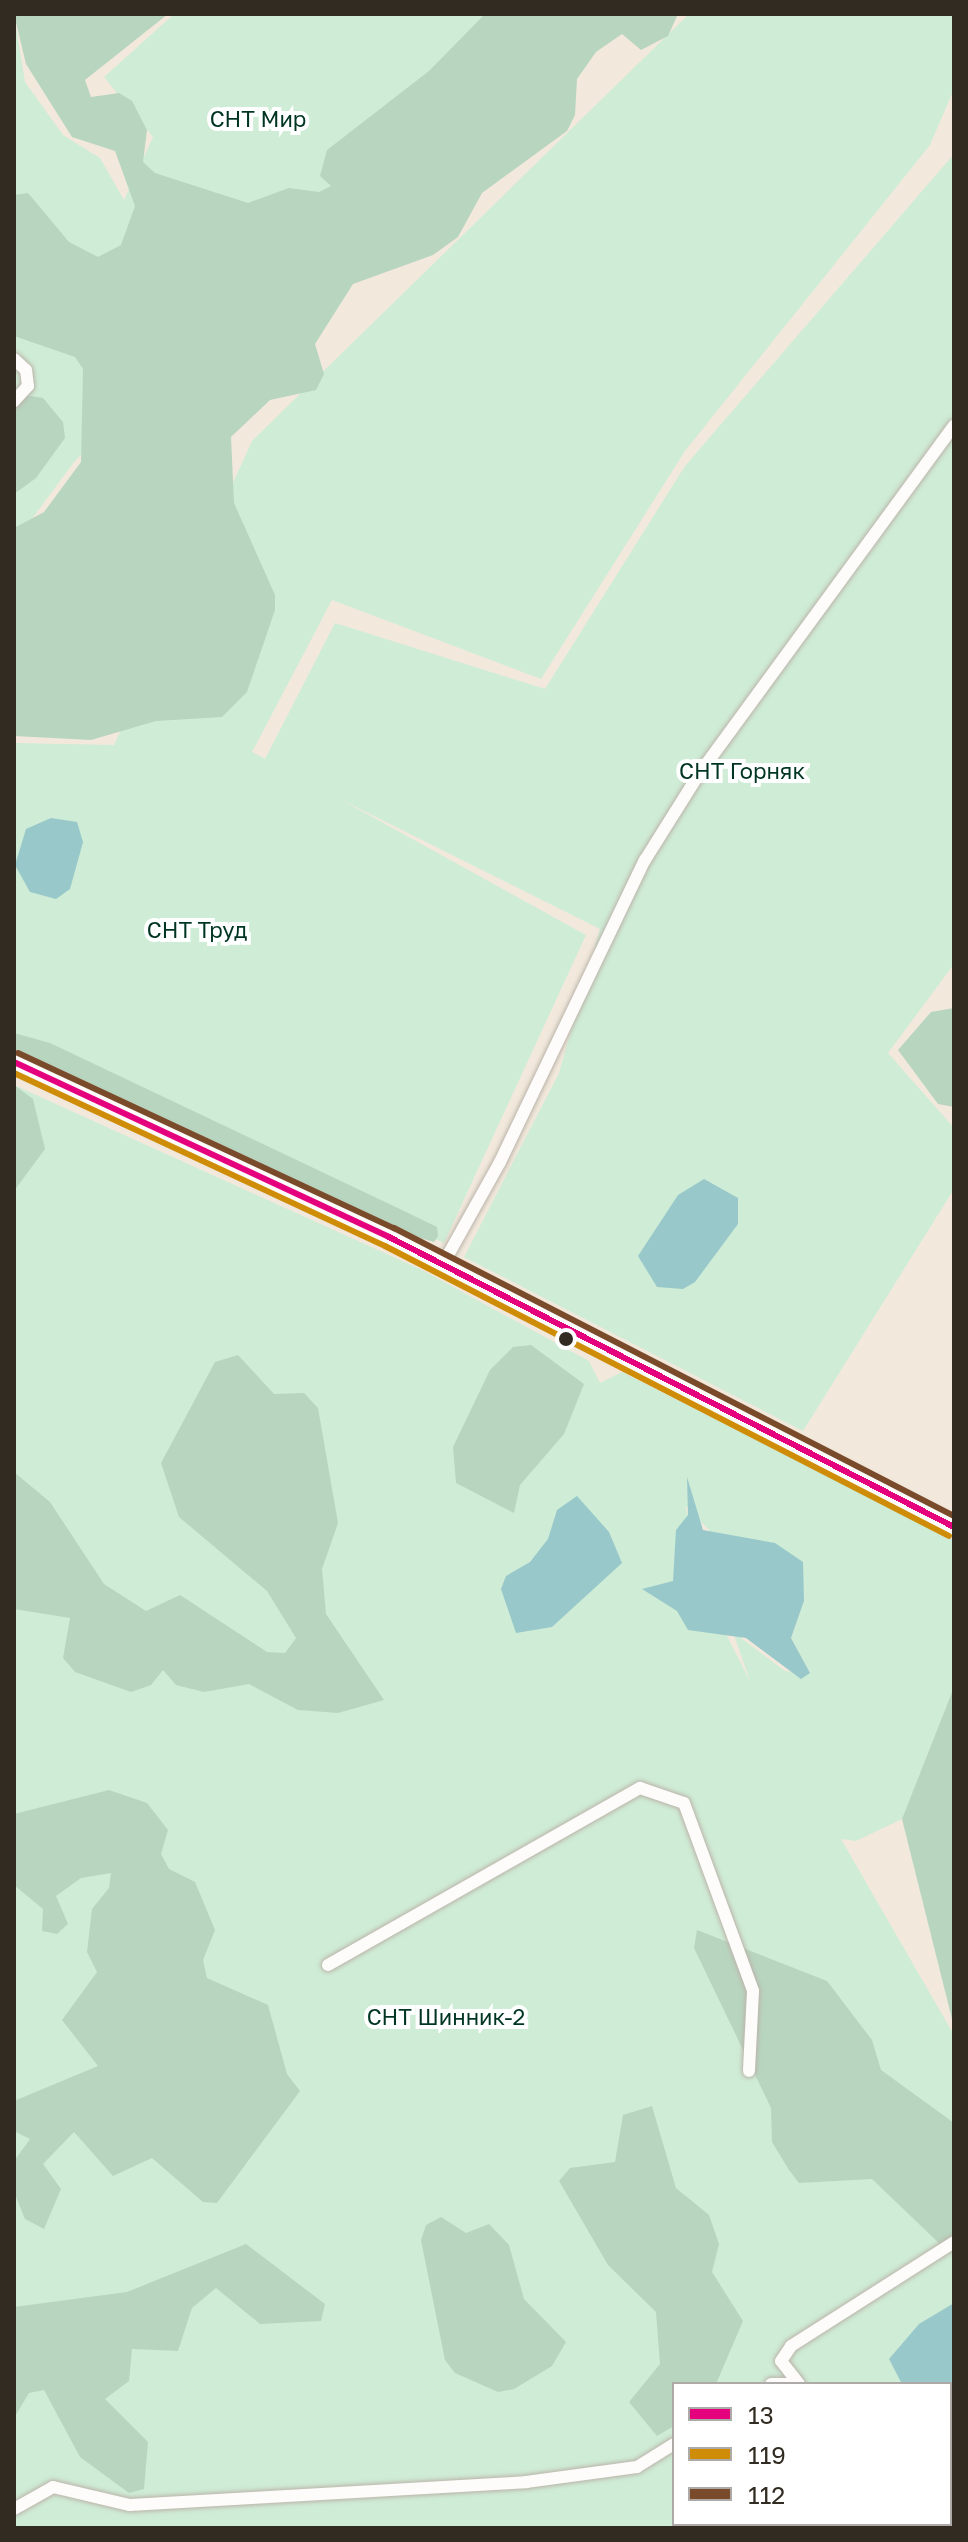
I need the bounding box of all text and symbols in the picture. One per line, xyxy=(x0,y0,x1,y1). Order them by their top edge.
park label: СНТ Мир xyxy=(210,106,306,132)
park label: СНТ Горняк xyxy=(679,758,805,784)
park label: СНТ Труд xyxy=(147,917,247,943)
unlabelled marker xyxy=(558,1331,574,1347)
park label: СНТ Шинник-2 xyxy=(367,2004,525,2030)
legend xyxy=(672,2382,952,2526)
text: 13 xyxy=(748,2400,774,2429)
text: 119 xyxy=(748,2440,786,2469)
text: 112 xyxy=(748,2480,785,2509)

